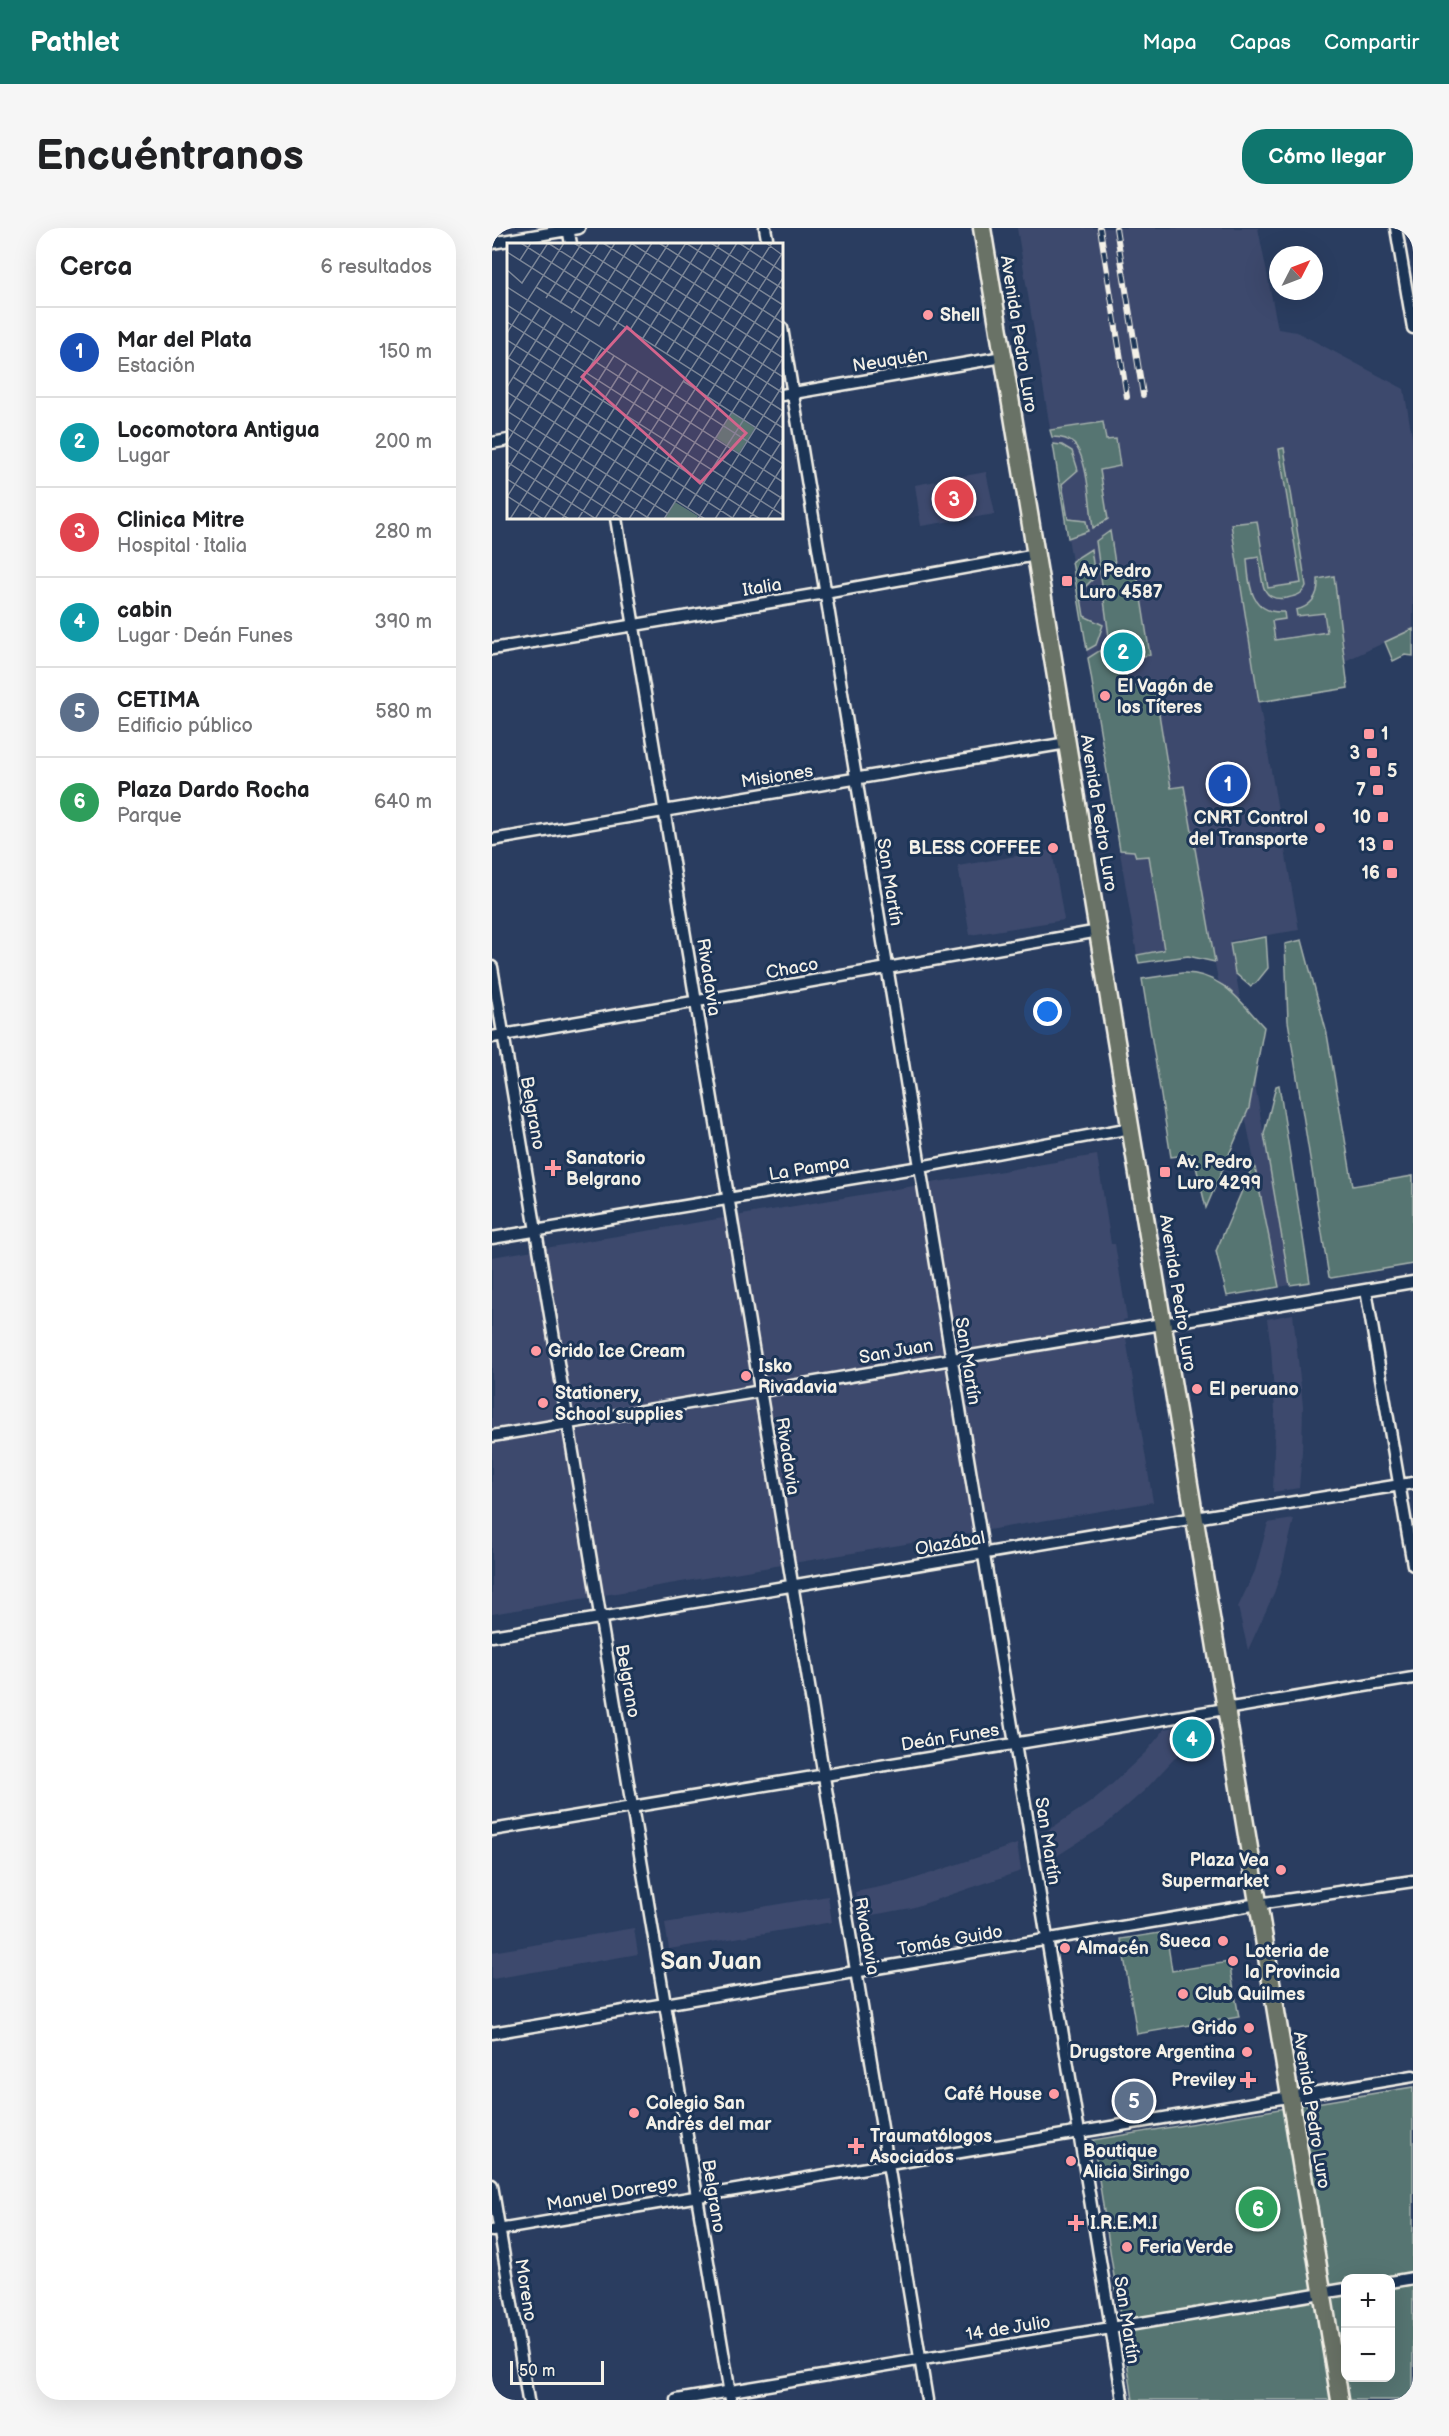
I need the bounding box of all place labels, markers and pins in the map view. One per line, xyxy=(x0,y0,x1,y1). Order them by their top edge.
place label: Shell xyxy=(940,305,980,326)
marker: Shell xyxy=(921,308,935,322)
pin: 3 xyxy=(934,476,974,522)
place label: Av Pedro Luro 4587 xyxy=(1078,561,1163,603)
marker: Av Pedro Luro 4587 xyxy=(1060,574,1074,588)
pin: 2 xyxy=(1104,630,1142,674)
place label: El Vagón de los Títeres xyxy=(1117,676,1213,718)
marker: El Vagón de los Títeres xyxy=(1098,689,1112,703)
place label: 1 xyxy=(1381,724,1389,745)
marker: 1 xyxy=(1362,727,1376,741)
place label: 3 xyxy=(1349,743,1360,764)
marker: 3 xyxy=(1365,746,1379,760)
place label: 5 xyxy=(1387,761,1397,782)
pin: 1 xyxy=(1208,762,1248,806)
marker: 5 xyxy=(1368,764,1382,778)
place label: 7 xyxy=(1356,780,1366,801)
marker: 7 xyxy=(1371,783,1385,797)
place label: 10 xyxy=(1352,807,1371,828)
place label: CNRT Control del Transporte xyxy=(1189,808,1308,850)
marker: 10 xyxy=(1376,810,1390,824)
marker: CNRT Control del Transporte xyxy=(1313,821,1327,835)
place label: 13 xyxy=(1358,835,1376,856)
place label: BLESS COFFEE xyxy=(908,838,1041,859)
marker: 13 xyxy=(1381,838,1395,852)
marker: BLESS COFFEE xyxy=(1046,841,1060,855)
place label: 16 xyxy=(1362,863,1380,884)
marker: 16 xyxy=(1385,866,1399,880)
place label: Sanatorio Belgrano xyxy=(566,1148,646,1190)
place label: Av. Pedro Luro 4299 xyxy=(1176,1152,1261,1194)
marker: Sanatorio Belgrano xyxy=(544,1159,562,1177)
marker: Av. Pedro Luro 4299 xyxy=(1158,1165,1172,1179)
place label: Grido Ice Cream xyxy=(548,1341,685,1362)
marker: Grido Ice Cream xyxy=(529,1344,543,1358)
place label: Isko Rivadavia xyxy=(758,1356,837,1398)
marker: Isko Rivadavia xyxy=(739,1369,753,1383)
place label: El peruano xyxy=(1209,1379,1299,1400)
marker: El peruano xyxy=(1190,1382,1204,1396)
place label: Stationery, School supplies xyxy=(555,1383,683,1425)
marker: Stationery, School supplies xyxy=(536,1396,550,1410)
pin: 4 xyxy=(1172,1716,1212,1762)
place label: Plaza Vea Supermarket xyxy=(1162,1850,1269,1892)
marker: Plaza Vea Supermarket xyxy=(1274,1863,1288,1877)
place label: Sueca xyxy=(1159,1931,1211,1952)
marker: Sueca xyxy=(1216,1934,1230,1948)
place label: Almacén xyxy=(1076,1938,1149,1959)
marker: Almacén xyxy=(1058,1941,1072,1955)
place label: Loteria de la Provincia xyxy=(1245,1941,1340,1983)
marker: Loteria de la Provincia xyxy=(1226,1954,1240,1968)
place label: Club Quilmes xyxy=(1195,1984,1305,2005)
marker: Club Quilmes xyxy=(1176,1987,1190,2001)
place label: Grido xyxy=(1191,2018,1237,2039)
marker: Grido xyxy=(1242,2021,1256,2035)
place label: Drugstore Argentina xyxy=(1069,2042,1235,2063)
marker: Drugstore Argentina xyxy=(1240,2045,1254,2059)
place label: Previley xyxy=(1172,2070,1237,2091)
marker: Previley xyxy=(1241,2073,1255,2087)
pin: 5 xyxy=(1114,2078,1154,2124)
place label: Café House xyxy=(944,2084,1042,2105)
marker: Café House xyxy=(1047,2087,1061,2101)
place label: Colegio San Andrés del mar xyxy=(645,2093,772,2135)
marker: Colegio San Andrés del mar xyxy=(627,2106,641,2120)
place label: Traumatólogos Asociados xyxy=(869,2126,992,2168)
marker: Traumatólogos Asociados xyxy=(847,2137,865,2155)
place label: Boutique Alicia Siringo xyxy=(1082,2141,1190,2183)
marker: Boutique Alicia Siringo xyxy=(1064,2154,1078,2168)
pin: 6 xyxy=(1238,2186,1278,2232)
place label: I.R.E.M.I xyxy=(1090,2213,1158,2234)
marker: I.R.E.M.I xyxy=(1067,2214,1085,2232)
place label: Feria Verde xyxy=(1139,2237,1233,2258)
marker: Feria Verde xyxy=(1120,2240,1134,2254)

